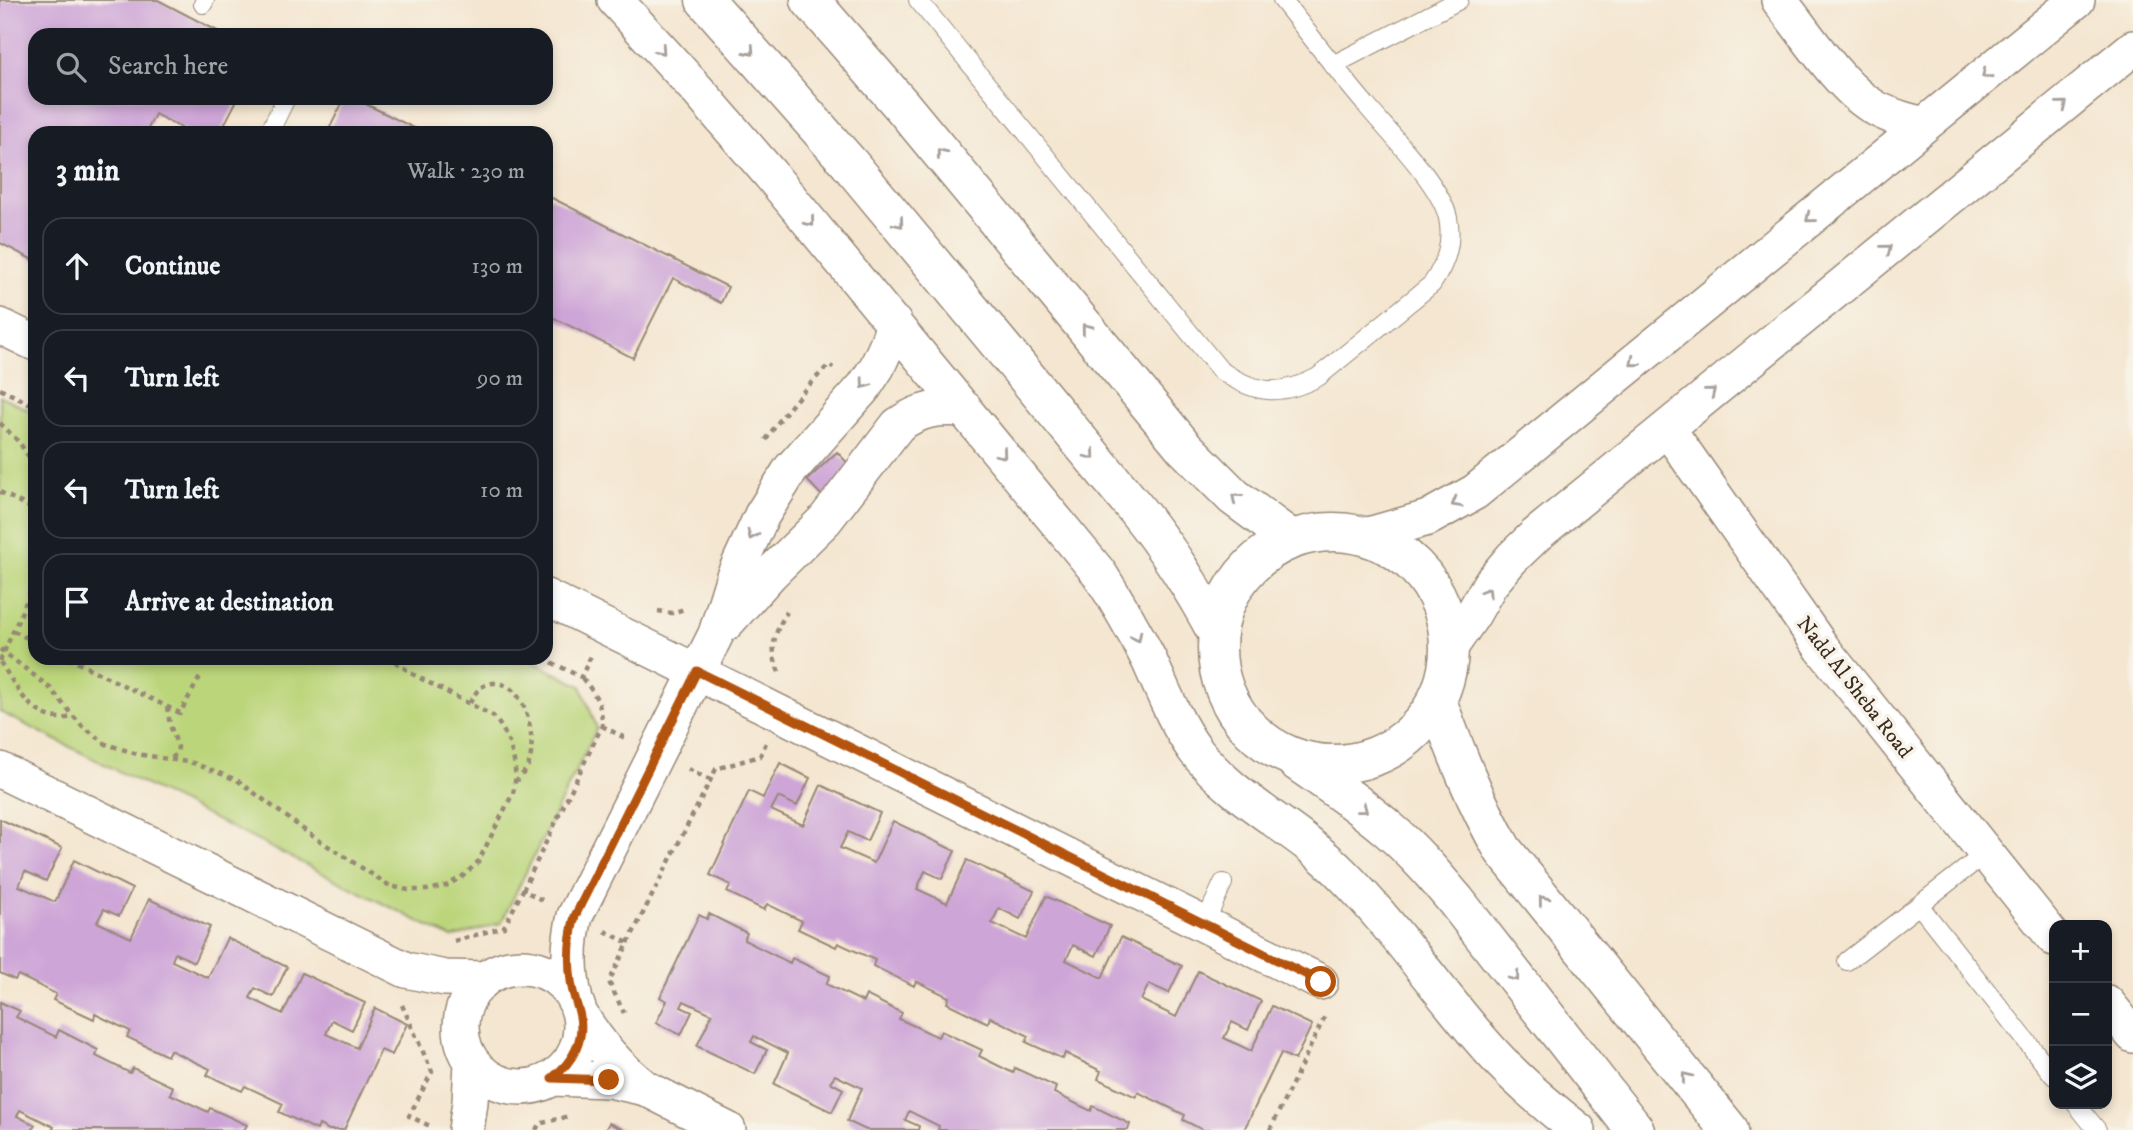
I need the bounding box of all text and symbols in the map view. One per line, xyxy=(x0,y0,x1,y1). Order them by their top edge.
search box xyxy=(28,28,553,105)
one-way arrow xyxy=(653,42,666,55)
one-way arrow xyxy=(742,43,754,56)
icon: search xyxy=(52,48,90,86)
text: Search here xyxy=(108,50,228,83)
one-way arrow xyxy=(1982,65,1994,78)
one-way arrow xyxy=(2056,100,2068,113)
one-way arrow xyxy=(937,148,949,161)
text: 3 min xyxy=(56,153,120,190)
text: Walk · 230 m xyxy=(407,157,525,186)
one-way arrow xyxy=(1806,210,1819,222)
one-way arrow xyxy=(802,214,814,227)
one-way arrow xyxy=(891,214,903,227)
one-way arrow xyxy=(1880,244,1892,257)
icon: ahead xyxy=(58,247,96,285)
text: Continue xyxy=(125,250,220,283)
text: 130 m xyxy=(471,252,523,281)
one-way arrow xyxy=(1081,324,1094,336)
one-way arrow xyxy=(1630,354,1643,366)
icon: left xyxy=(58,359,96,397)
text: Turn left xyxy=(125,362,219,395)
text: 90 m xyxy=(477,364,523,393)
one-way arrow xyxy=(861,376,873,389)
one-way arrow xyxy=(1703,388,1715,401)
one-way arrow xyxy=(994,446,1007,458)
one-way arrow xyxy=(1083,446,1095,459)
icon: left xyxy=(58,471,96,509)
text: Turn left xyxy=(125,474,219,507)
text: 10 m xyxy=(480,476,523,505)
one-way arrow xyxy=(1232,494,1245,506)
one-way arrow xyxy=(1451,495,1464,508)
one-way arrow xyxy=(746,528,760,540)
icon: arrive xyxy=(58,583,96,621)
text: Arrive at destination xyxy=(125,586,334,619)
one-way arrow xyxy=(1478,586,1491,599)
street label: Nadd Al Sheba Road xyxy=(1791,612,1918,764)
one-way arrow xyxy=(1128,630,1142,642)
one-way arrow xyxy=(1355,800,1368,813)
one-way arrow xyxy=(1539,896,1551,909)
map controls xyxy=(2049,920,2112,1109)
button: + xyxy=(2049,920,2112,983)
route start xyxy=(1305,966,1336,997)
one-way arrow xyxy=(1507,969,1520,982)
button: − xyxy=(2049,983,2112,1046)
button: layers xyxy=(2049,1046,2112,1109)
route end xyxy=(593,1064,624,1095)
one-way arrow xyxy=(1682,1072,1695,1084)

